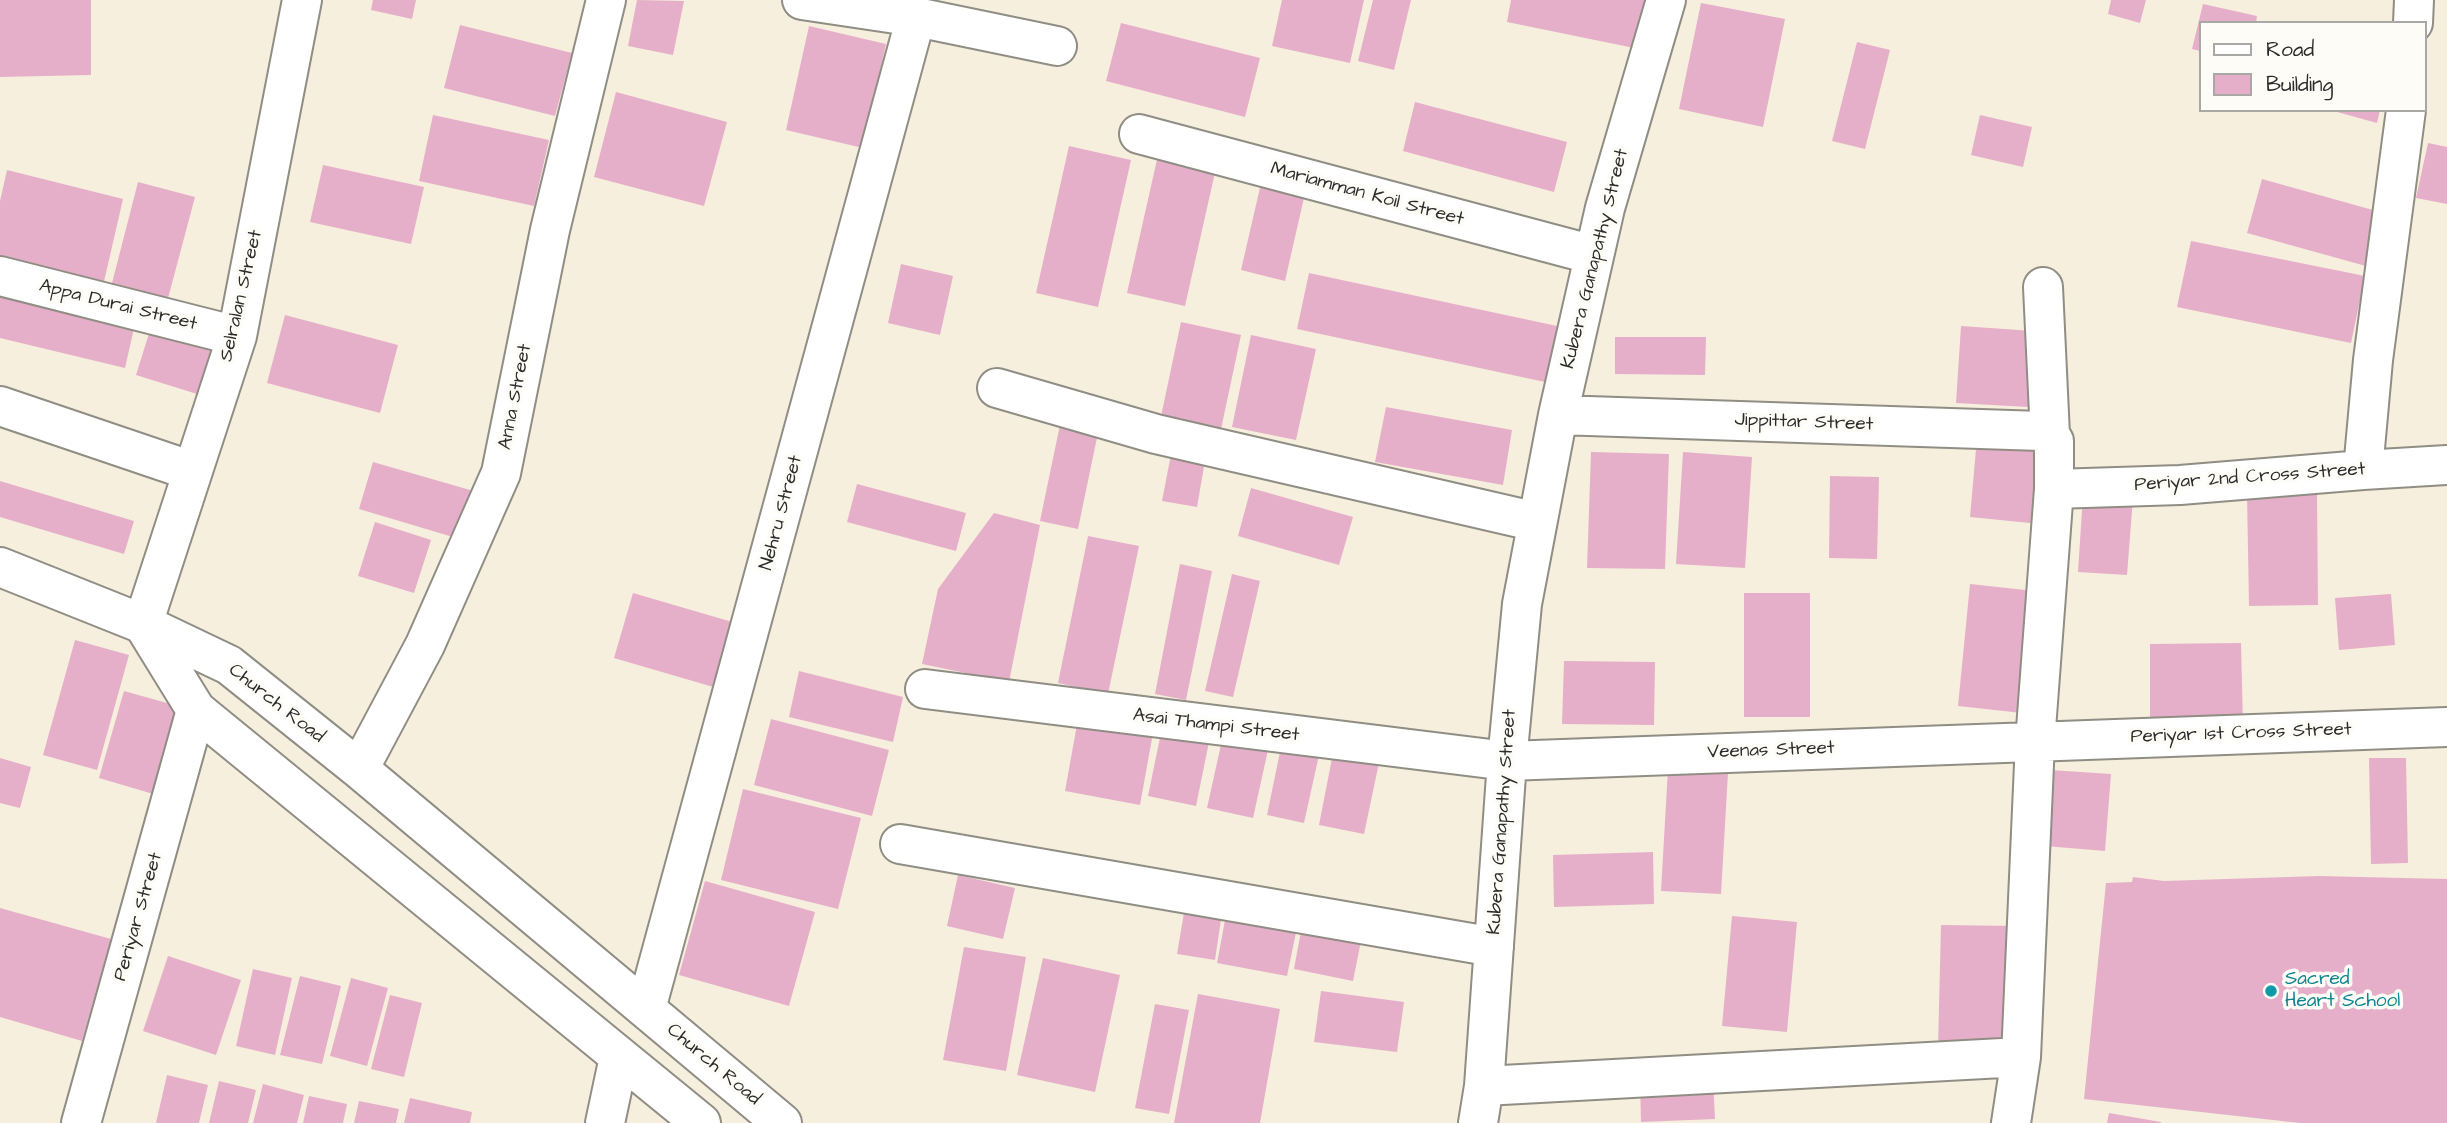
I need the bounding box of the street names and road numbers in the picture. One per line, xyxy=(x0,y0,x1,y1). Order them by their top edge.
street label: Kubera Ganapathy Street xyxy=(1558,147,1634,371)
street label: Mariamman Koil Street xyxy=(1268,158,1466,232)
street label: Selralan Street xyxy=(216,228,268,364)
street label: Appa Durai Street xyxy=(37,275,199,337)
street label: Anna Street xyxy=(495,342,537,452)
street label: Jippittar Street xyxy=(1734,409,1874,437)
street label: Nehru Street xyxy=(756,453,808,573)
street label: Periyar 2nd Cross Street xyxy=(2134,459,2366,497)
street label: Church Road xyxy=(223,659,329,749)
street label: Asai Thampi Street xyxy=(1132,704,1300,748)
street label: Kubera Ganapathy Street xyxy=(1484,709,1522,935)
street label: Periyar 1st Cross Street xyxy=(2130,719,2352,749)
street label: Veenas Street xyxy=(1707,737,1835,765)
street label: Periyar Street xyxy=(110,850,168,984)
street label: Church Road xyxy=(661,1019,765,1111)

